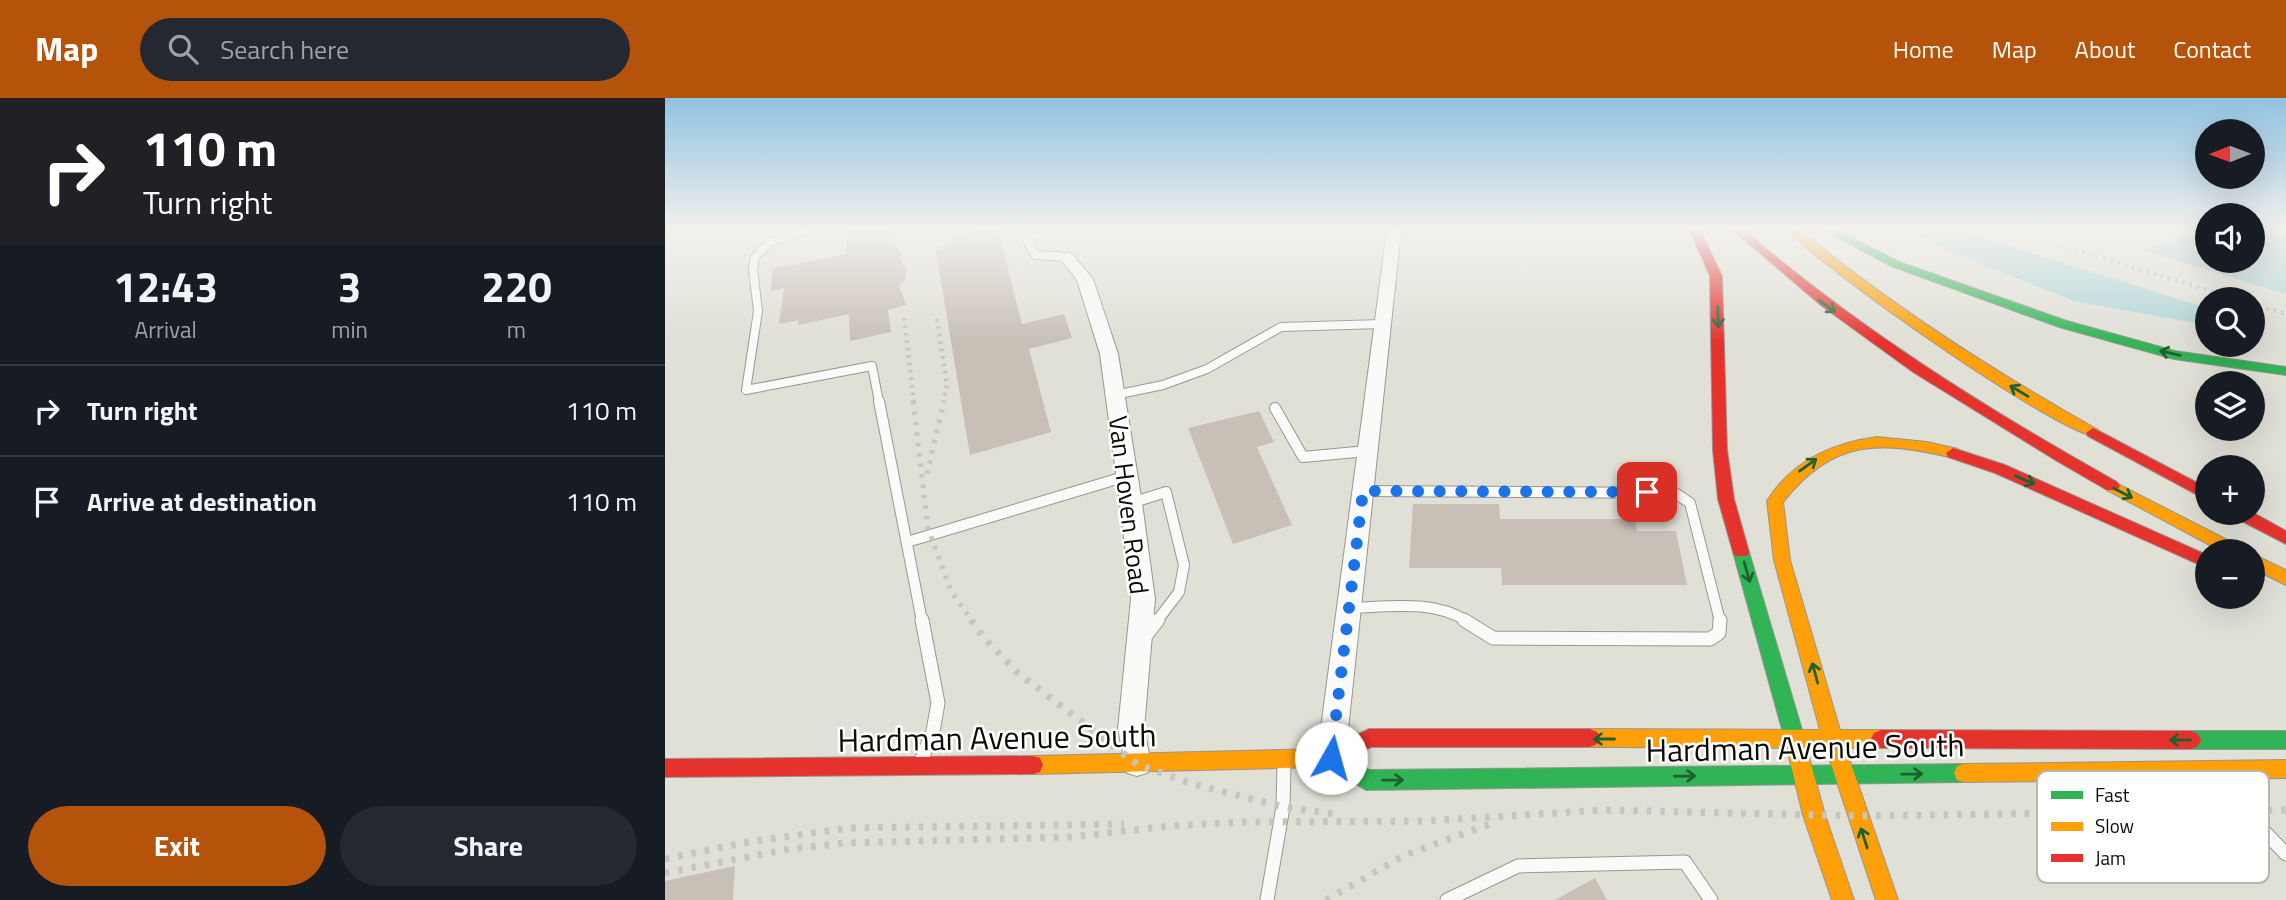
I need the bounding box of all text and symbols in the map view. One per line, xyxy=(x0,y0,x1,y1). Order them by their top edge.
search box xyxy=(140,18,630,81)
text: Map xyxy=(35,24,98,74)
icon: search xyxy=(164,30,202,68)
text: Search here xyxy=(220,30,349,69)
text: Home xyxy=(1893,31,1954,67)
text: Map xyxy=(1992,31,2037,67)
text: About xyxy=(2075,31,2135,67)
text: Contact xyxy=(2173,31,2251,67)
text: 110 m xyxy=(143,110,277,185)
north arrow xyxy=(2195,119,2265,189)
map controls xyxy=(2195,119,2265,609)
icon: right xyxy=(28,126,119,217)
text: Turn right xyxy=(143,178,272,226)
button: sound xyxy=(2195,203,2265,273)
text: 12:43 xyxy=(113,254,218,318)
text: 3 xyxy=(338,254,361,318)
text: 220 xyxy=(481,254,552,318)
button: search xyxy=(2195,287,2265,357)
one-way arrow xyxy=(1817,299,1836,313)
one-way arrow xyxy=(1712,306,1725,329)
text: Arrival xyxy=(134,312,197,347)
text: min xyxy=(331,312,368,347)
text: m xyxy=(507,312,526,347)
one-way arrow xyxy=(2159,346,2182,359)
button: layers xyxy=(2195,371,2265,441)
one-way arrow xyxy=(2009,383,2029,397)
text: Turn right xyxy=(87,391,198,430)
text: 110 m xyxy=(566,391,637,430)
icon: right xyxy=(28,392,66,430)
street label: Van Hoven Road xyxy=(1099,414,1159,596)
button: + xyxy=(2195,455,2265,525)
one-way arrow xyxy=(1799,458,1818,473)
pin xyxy=(1617,462,1677,522)
icon: arrive xyxy=(1628,473,1666,511)
one-way arrow xyxy=(2014,474,2035,487)
text: Arrive at destination xyxy=(87,482,317,521)
text: 110 m xyxy=(566,482,637,521)
icon: arrive xyxy=(28,483,66,521)
one-way arrow xyxy=(2112,486,2132,500)
button: − xyxy=(2195,539,2265,609)
one-way arrow xyxy=(1741,560,1754,583)
one-way arrow xyxy=(1808,663,1821,685)
street label: Hardman Avenue South xyxy=(837,710,1157,764)
street label: Hardman Avenue South xyxy=(1645,720,1965,774)
position arrow xyxy=(1294,721,1368,795)
one-way arrow xyxy=(1593,732,1616,746)
one-way arrow xyxy=(2169,733,2192,747)
one-way arrow xyxy=(1901,767,1924,781)
one-way arrow xyxy=(1673,769,1696,782)
legend xyxy=(2037,771,2269,883)
one-way arrow xyxy=(1381,773,1404,787)
text: Fast xyxy=(2095,780,2130,809)
button: Exit xyxy=(28,806,326,886)
button: Share xyxy=(340,806,637,886)
text: Slow xyxy=(2095,811,2134,840)
one-way arrow xyxy=(1857,827,1870,849)
text: Jam xyxy=(2095,843,2126,872)

